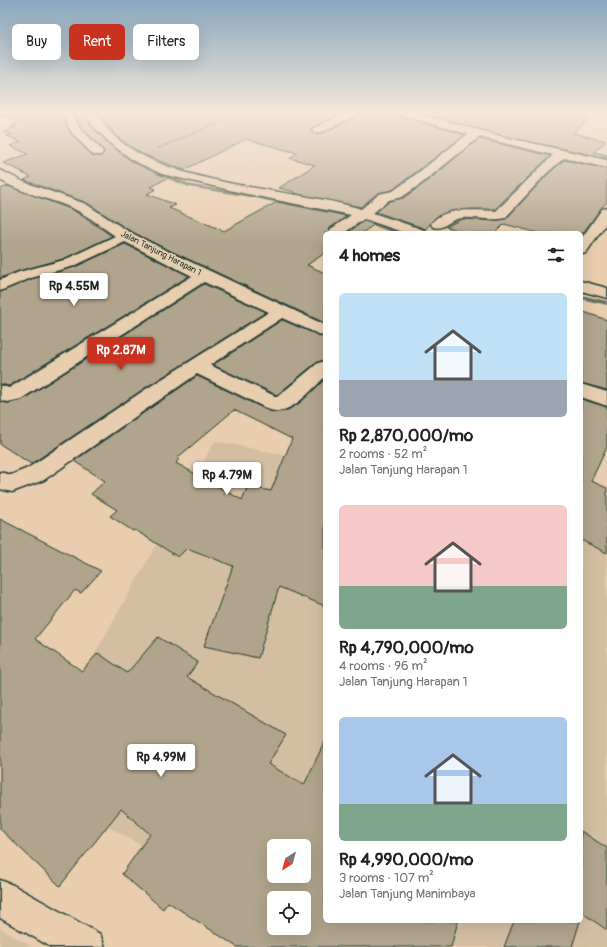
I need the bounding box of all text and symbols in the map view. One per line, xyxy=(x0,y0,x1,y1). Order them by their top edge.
chip: Buy xyxy=(12,24,61,60)
chip: Rent xyxy=(69,24,125,60)
chip: Filters xyxy=(133,24,199,60)
street label: Jalan Tanjung Harapan 1 xyxy=(119,228,203,279)
icon: filters xyxy=(545,244,567,266)
text: 4 homes xyxy=(339,245,400,266)
pin: Rp 4.55M xyxy=(33,273,115,307)
text: Rp 4.55M xyxy=(49,278,99,294)
icon: home xyxy=(417,319,489,391)
pin: Rp 2.87M xyxy=(80,337,162,371)
text: Rp 2.87M xyxy=(96,342,146,358)
text: Rp 2,870,000/mo xyxy=(339,425,473,446)
text: 2 rooms · 52 m² xyxy=(339,446,427,462)
pin: Rp 4.79M xyxy=(186,462,268,496)
text: Jalan Tanjung Harapan 1 xyxy=(339,462,468,478)
text: Rp 4.79M xyxy=(202,467,252,483)
icon: home xyxy=(417,531,489,603)
text: Rp 4,790,000/mo xyxy=(339,637,474,658)
text: 4 rooms · 96 m² xyxy=(339,658,427,674)
text: Jalan Tanjung Harapan 1 xyxy=(339,674,468,690)
icon: home xyxy=(417,743,489,815)
pin: Rp 4.99M xyxy=(120,744,202,778)
text: Rp 4.99M xyxy=(136,749,186,765)
north arrow xyxy=(267,839,311,883)
map controls xyxy=(267,839,311,935)
text: Rp 4,990,000/mo xyxy=(339,849,473,870)
text: 3 rooms · 107 m² xyxy=(339,870,434,886)
text: Jalan Tanjung Manimbaya xyxy=(339,886,476,902)
button: locate xyxy=(267,891,311,935)

